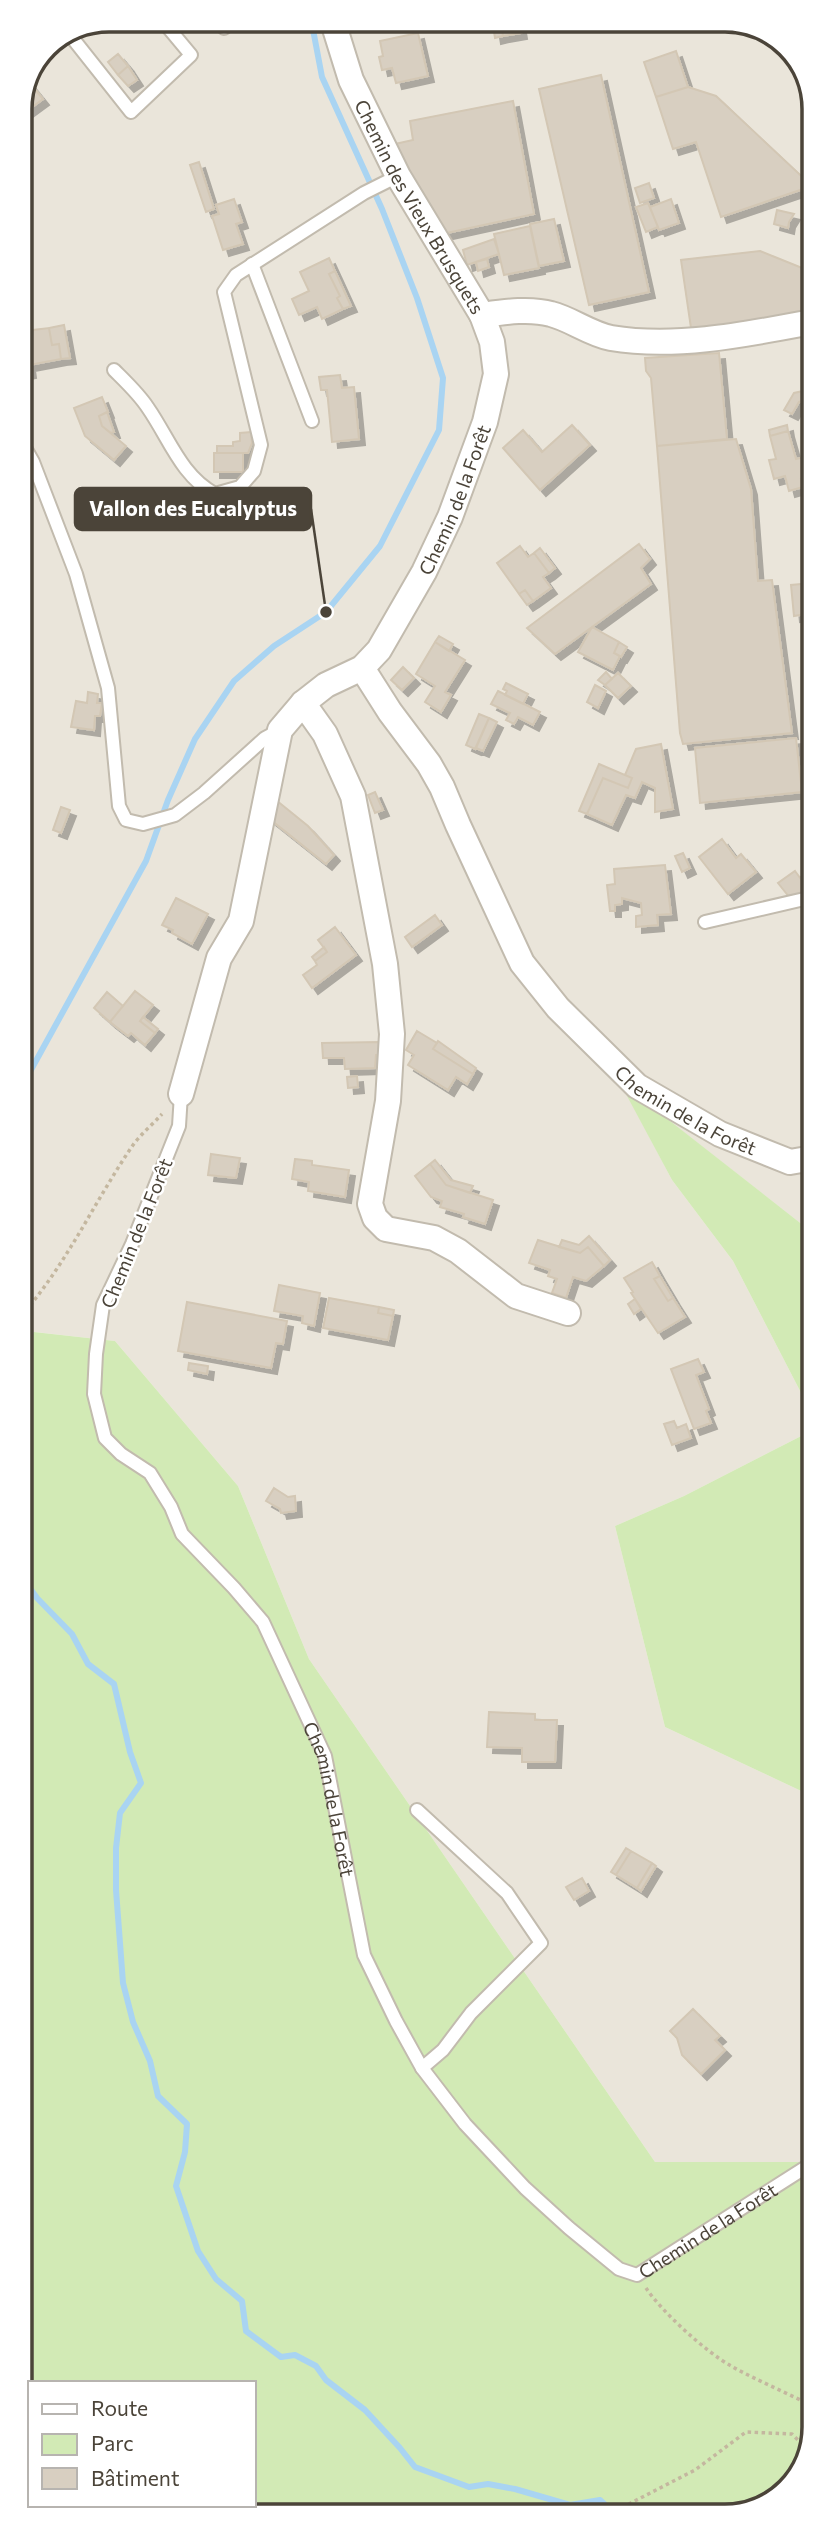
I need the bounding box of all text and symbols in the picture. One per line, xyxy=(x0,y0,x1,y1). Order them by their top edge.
street label: Chemin des Vieux Brusquets xyxy=(351,95,490,318)
street label: Chemin de la Forêt xyxy=(413,421,495,578)
callout: Vallon des Eucalyptus xyxy=(75,488,311,530)
text: Vallon des Eucalyptus xyxy=(89,495,297,520)
street label: Chemin de la Forêt xyxy=(611,1060,760,1159)
street label: Chemin de la Forêt xyxy=(95,1154,177,1311)
street label: Chemin de la Forêt xyxy=(299,1717,360,1879)
street label: Chemin de la Forêt xyxy=(634,2177,781,2283)
legend xyxy=(28,2381,256,2507)
text: Route xyxy=(91,2395,148,2420)
text: Parc xyxy=(91,2430,134,2455)
text: Bâtiment xyxy=(91,2465,180,2490)

